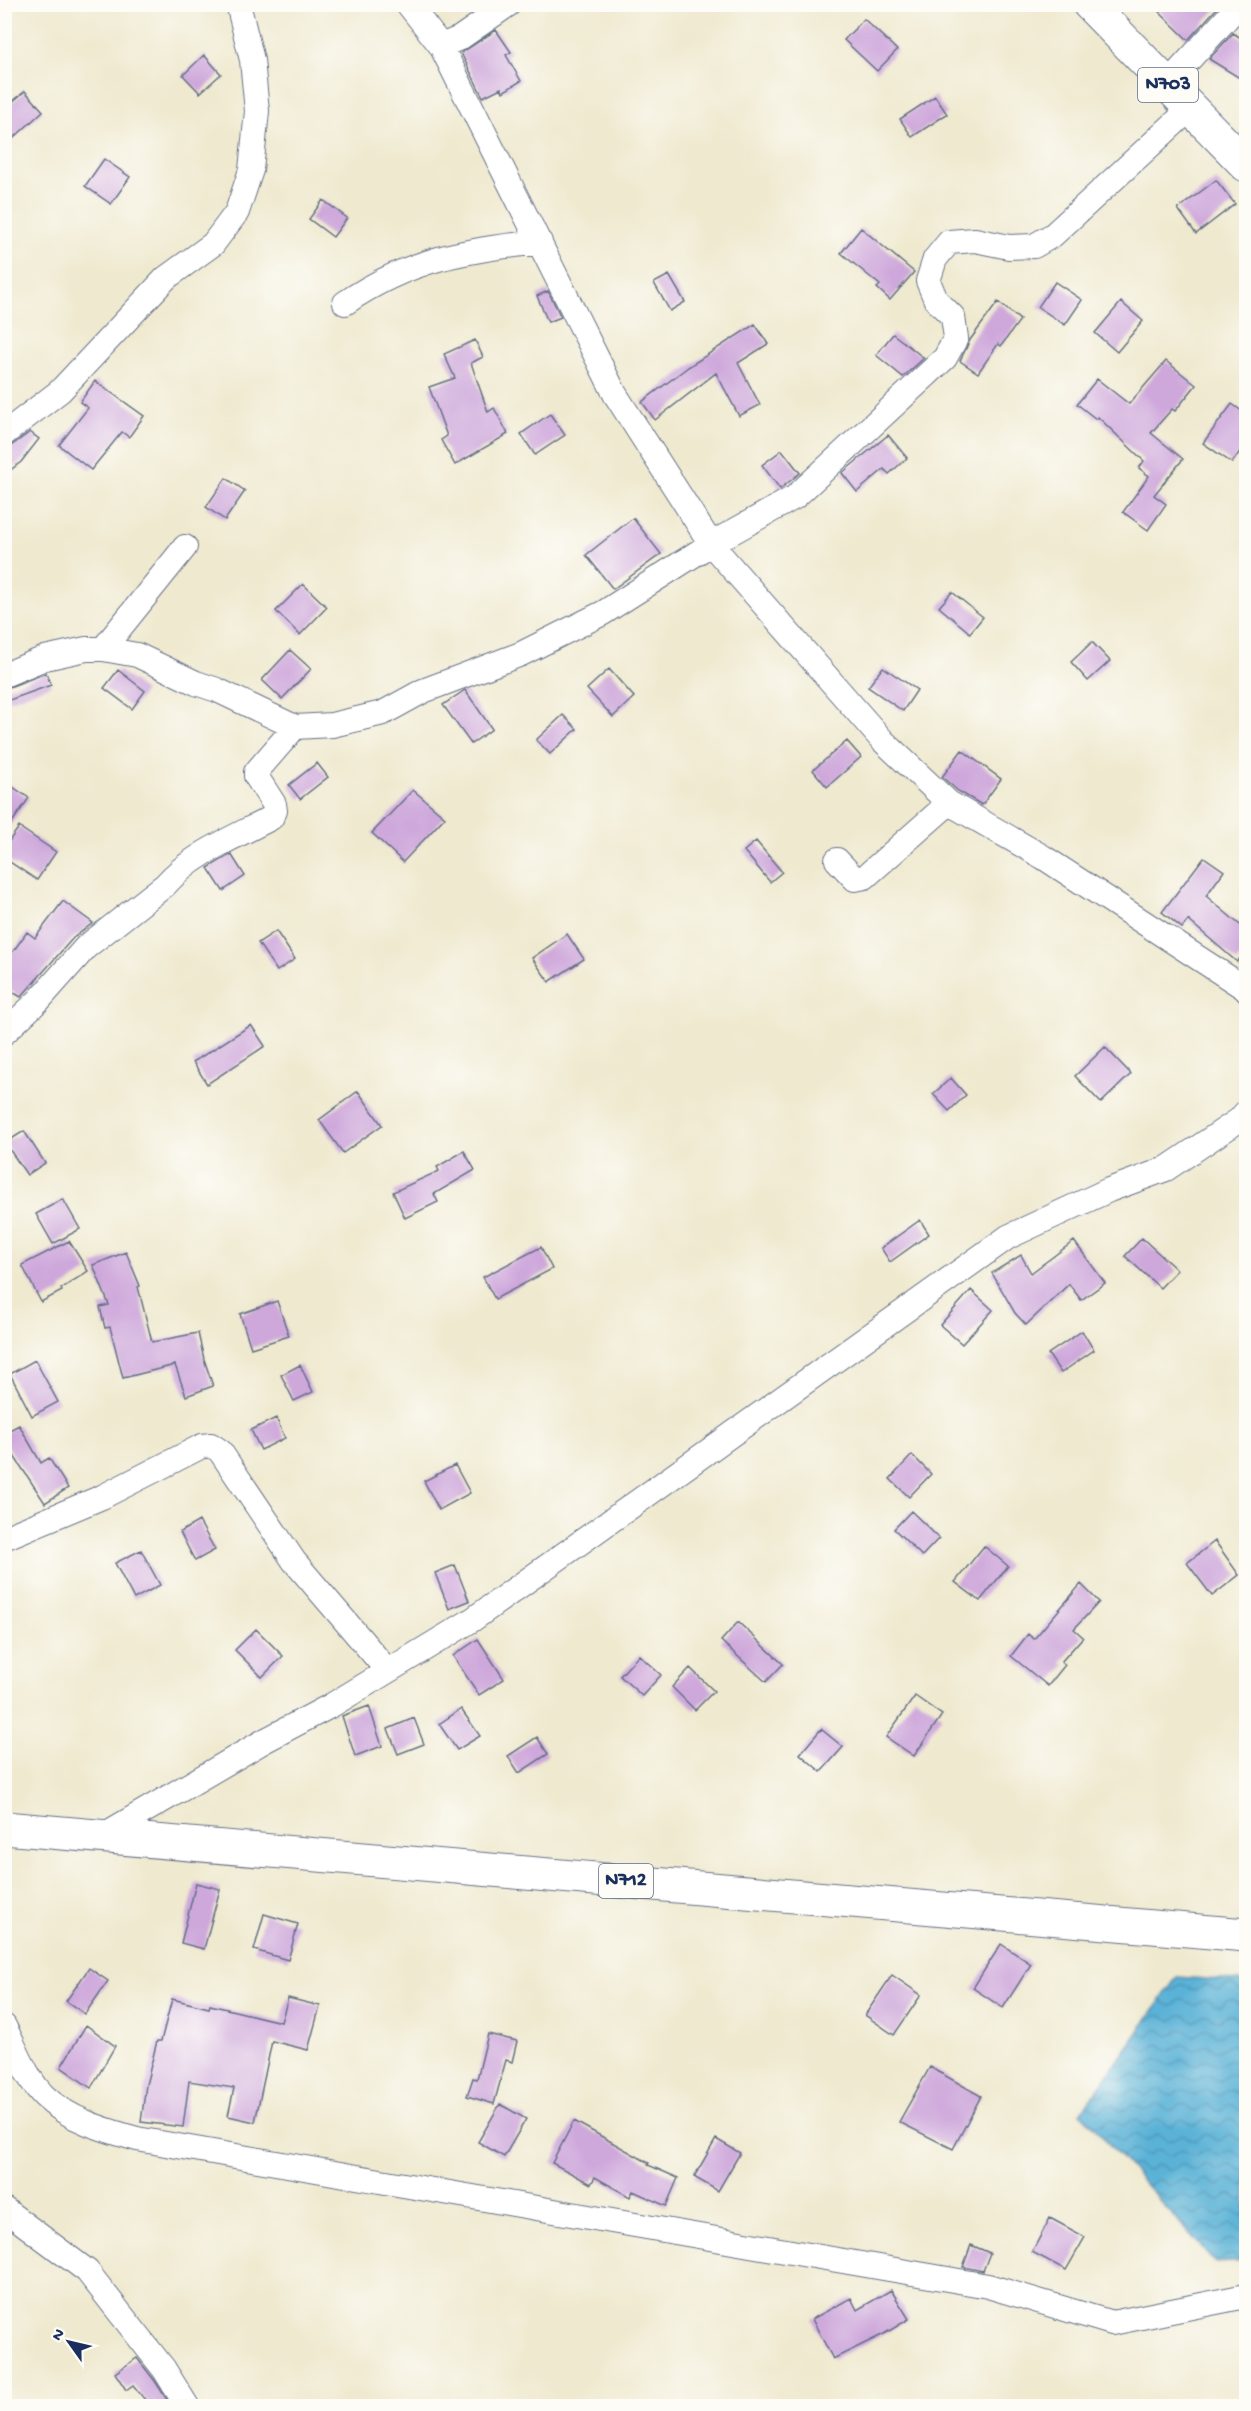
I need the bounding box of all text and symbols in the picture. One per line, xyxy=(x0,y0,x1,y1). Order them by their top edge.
road number: N703 xyxy=(1138,68,1198,102)
road number: N712 xyxy=(599,1864,653,1898)
north arrow xyxy=(39,2312,99,2372)
text: N xyxy=(49,2325,71,2345)

